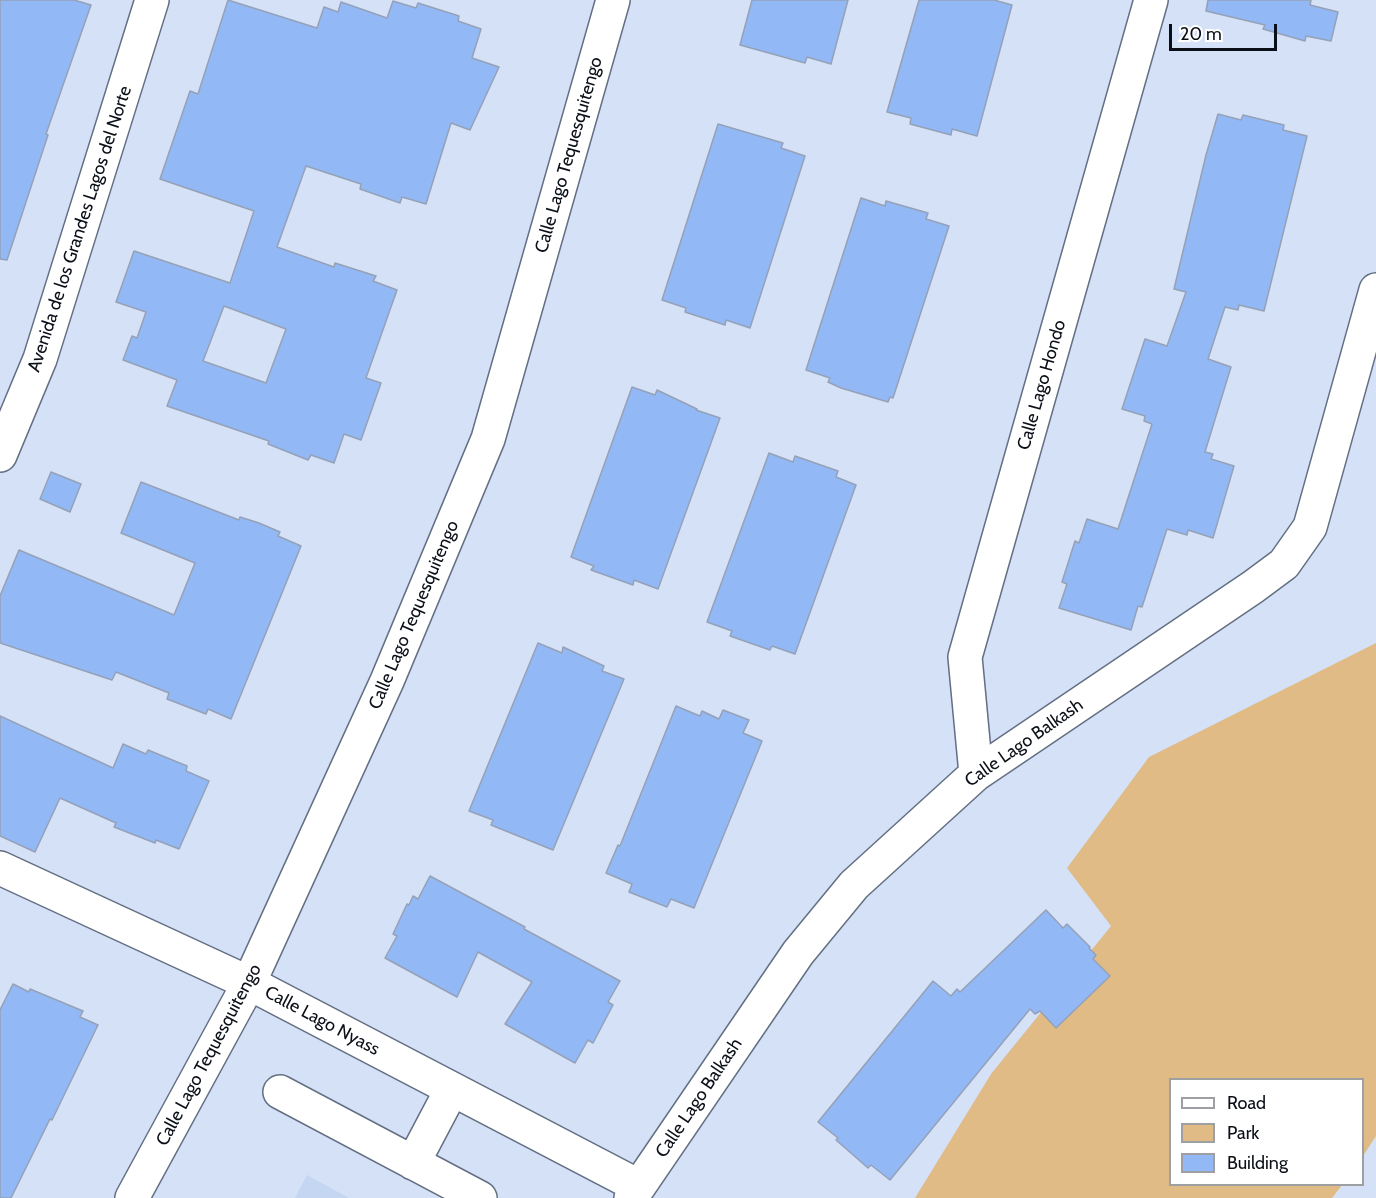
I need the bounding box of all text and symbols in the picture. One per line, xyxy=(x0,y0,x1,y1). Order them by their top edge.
scale bar xyxy=(1172,12,1280,50)
text: 20 m xyxy=(1180,23,1222,45)
street label: Calle Lago Tequesquitengo xyxy=(531,55,607,255)
street label: Avenida de los Grandes Lagos del Norte xyxy=(23,83,137,375)
street label: Calle Lago Hondo xyxy=(1013,317,1071,453)
street label: Calle Lago Tequesquitengo xyxy=(364,517,464,713)
street label: Calle Lago Balkash xyxy=(961,694,1087,792)
street label: Calle Lago Tequesquitengo xyxy=(152,960,266,1150)
street label: Calle Lago Nyass xyxy=(261,982,383,1060)
street label: Calle Lago Balkash xyxy=(651,1034,747,1162)
legend xyxy=(1169,1078,1364,1186)
text: Road xyxy=(1227,1092,1266,1114)
text: Park xyxy=(1227,1122,1259,1144)
text: Building xyxy=(1227,1152,1288,1174)

